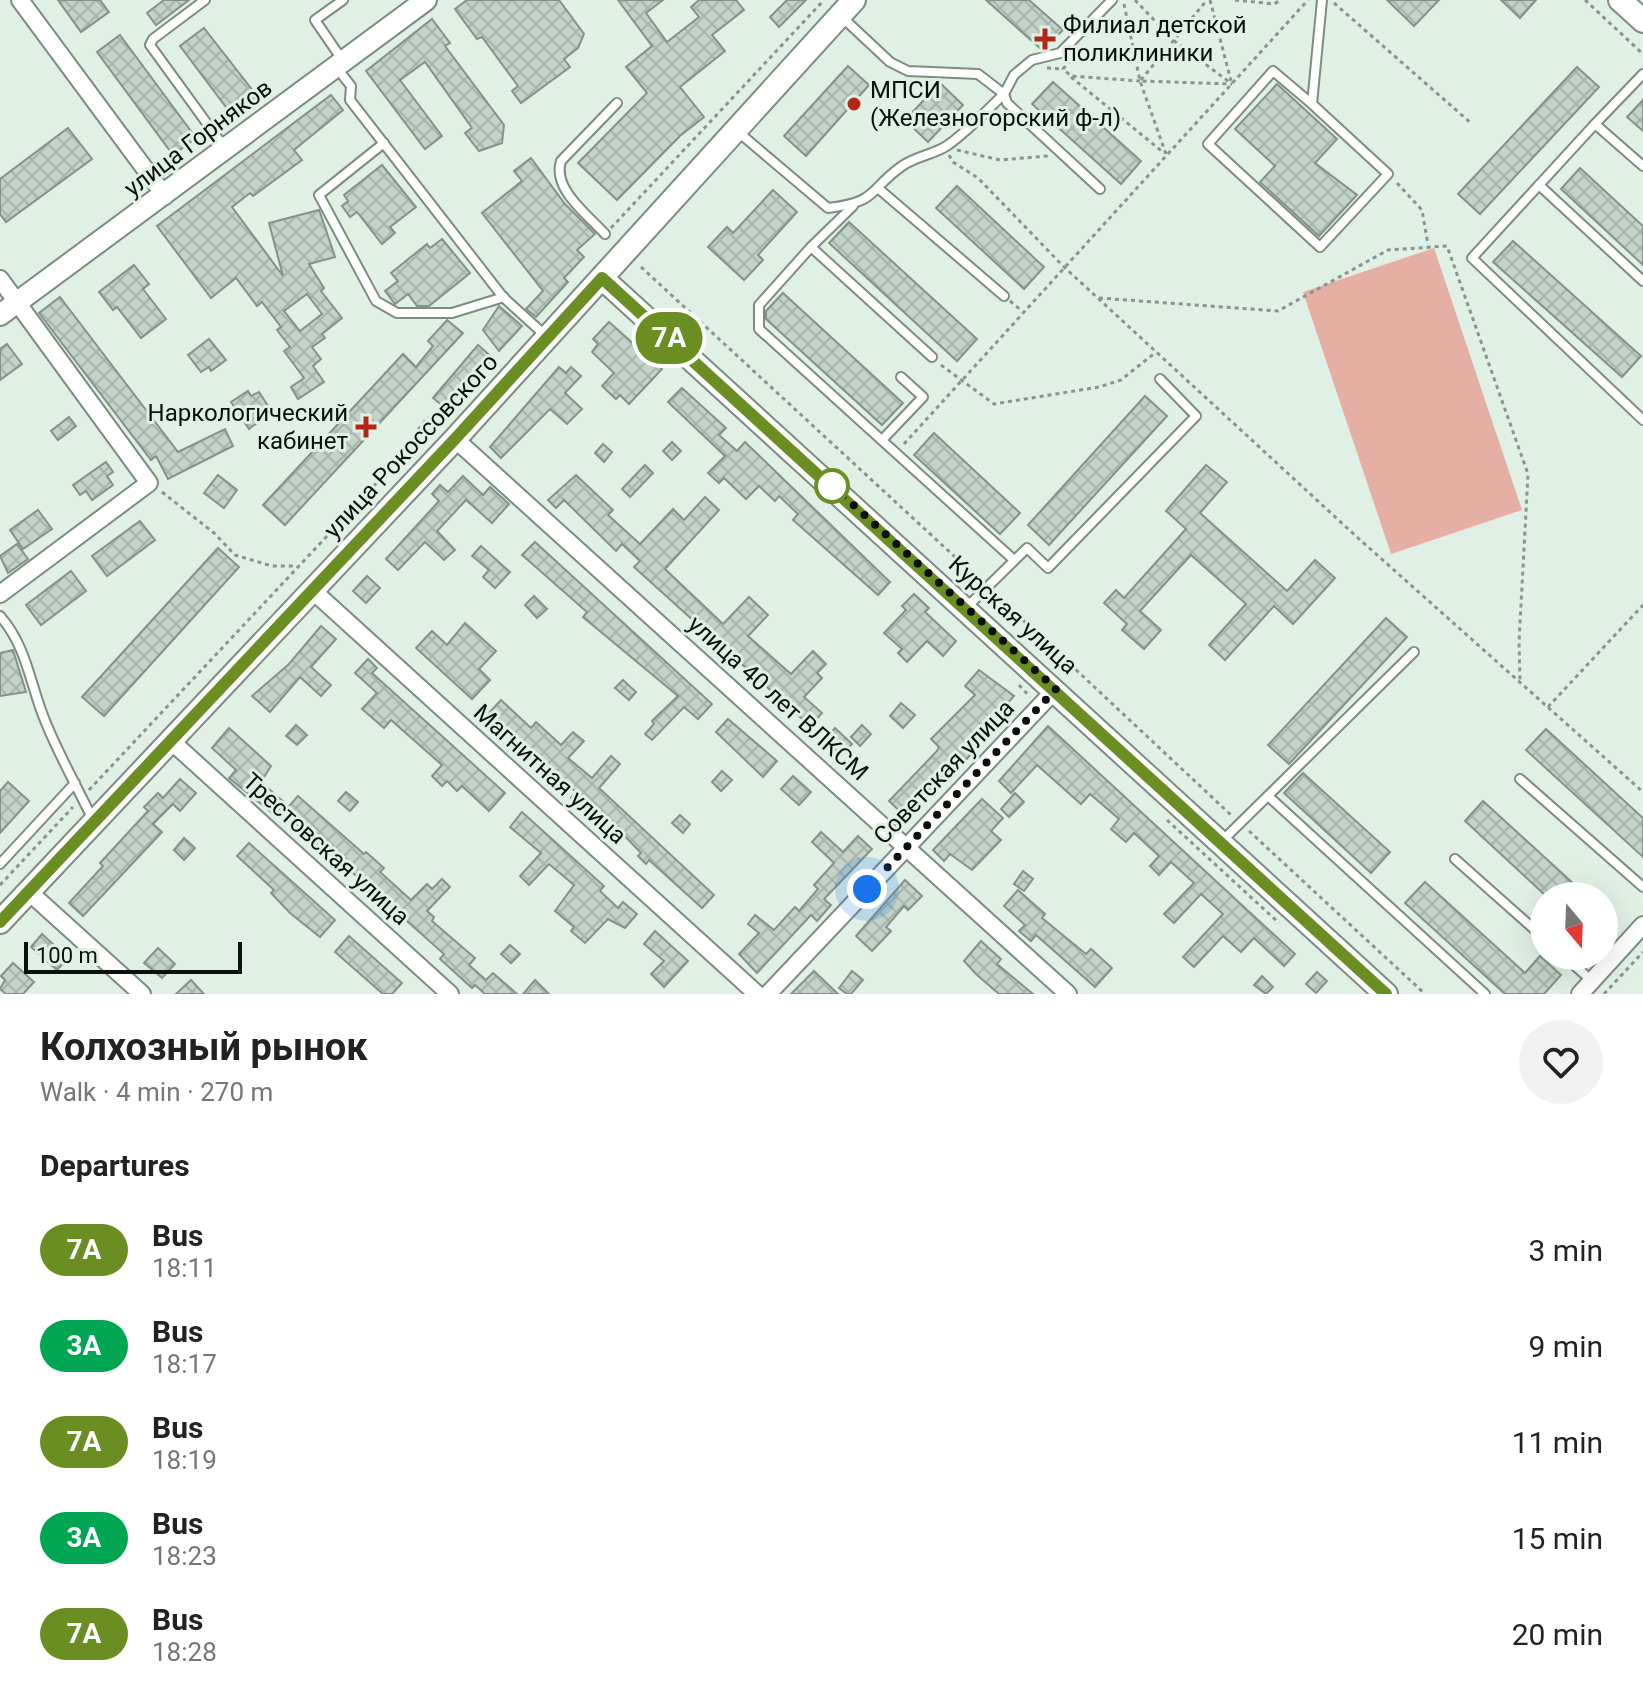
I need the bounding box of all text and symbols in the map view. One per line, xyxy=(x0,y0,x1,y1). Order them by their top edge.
place label: Филиал детской поликлиники xyxy=(1063,11,1247,67)
marker: Филиал детской поликлиники xyxy=(1034,28,1056,50)
street label: улица Горняков xyxy=(119,73,277,203)
place label: МПСИ (Железногорский ф-л) xyxy=(870,76,1121,132)
marker: МПСИ (Железногорский ф-л) xyxy=(845,95,863,113)
line badge: 7А xyxy=(633,312,705,364)
text: 7А xyxy=(652,321,686,354)
street label: улица Рокоссовского xyxy=(318,348,504,544)
place label: Наркологический кабинет xyxy=(148,399,348,455)
marker: Наркологический кабинет xyxy=(355,416,377,438)
unlabelled marker xyxy=(815,469,849,503)
street label: Курская улица xyxy=(943,550,1083,680)
street label: улица 40 лет ВЛКСМ xyxy=(682,610,874,786)
street label: Советская улица xyxy=(868,694,1020,850)
street label: Магнитная улица xyxy=(468,698,632,850)
street label: Трестовская улица xyxy=(237,767,415,931)
your location xyxy=(847,869,887,909)
north arrow xyxy=(1530,882,1618,970)
map controls xyxy=(1530,882,1618,970)
scale bar xyxy=(24,938,242,974)
text: 100 m xyxy=(36,943,98,968)
button: heart xyxy=(1519,1020,1603,1104)
text: Колхозный рынок xyxy=(40,1025,368,1069)
text: Walk · 4 min · 270 m xyxy=(40,1077,273,1107)
text: Departures xyxy=(40,1148,190,1183)
text: Bus xyxy=(152,1218,203,1253)
text: 7А xyxy=(67,1233,101,1266)
text: 3 min xyxy=(1529,1233,1603,1268)
text: 18:11 xyxy=(152,1253,217,1283)
text: Bus xyxy=(152,1314,203,1349)
text: 3А xyxy=(67,1329,101,1362)
text: 9 min xyxy=(1529,1329,1603,1364)
text: 18:17 xyxy=(152,1349,217,1379)
text: Bus xyxy=(152,1410,203,1445)
text: 7А xyxy=(67,1425,101,1458)
text: 11 min xyxy=(1512,1425,1603,1460)
text: 18:19 xyxy=(152,1445,217,1475)
text: Bus xyxy=(152,1506,203,1541)
text: 3А xyxy=(67,1521,101,1554)
text: 15 min xyxy=(1512,1521,1603,1556)
text: 18:23 xyxy=(152,1541,217,1571)
text: Bus xyxy=(152,1602,203,1637)
text: 7А xyxy=(67,1617,101,1650)
text: 20 min xyxy=(1512,1617,1603,1652)
text: 18:28 xyxy=(152,1637,217,1667)

